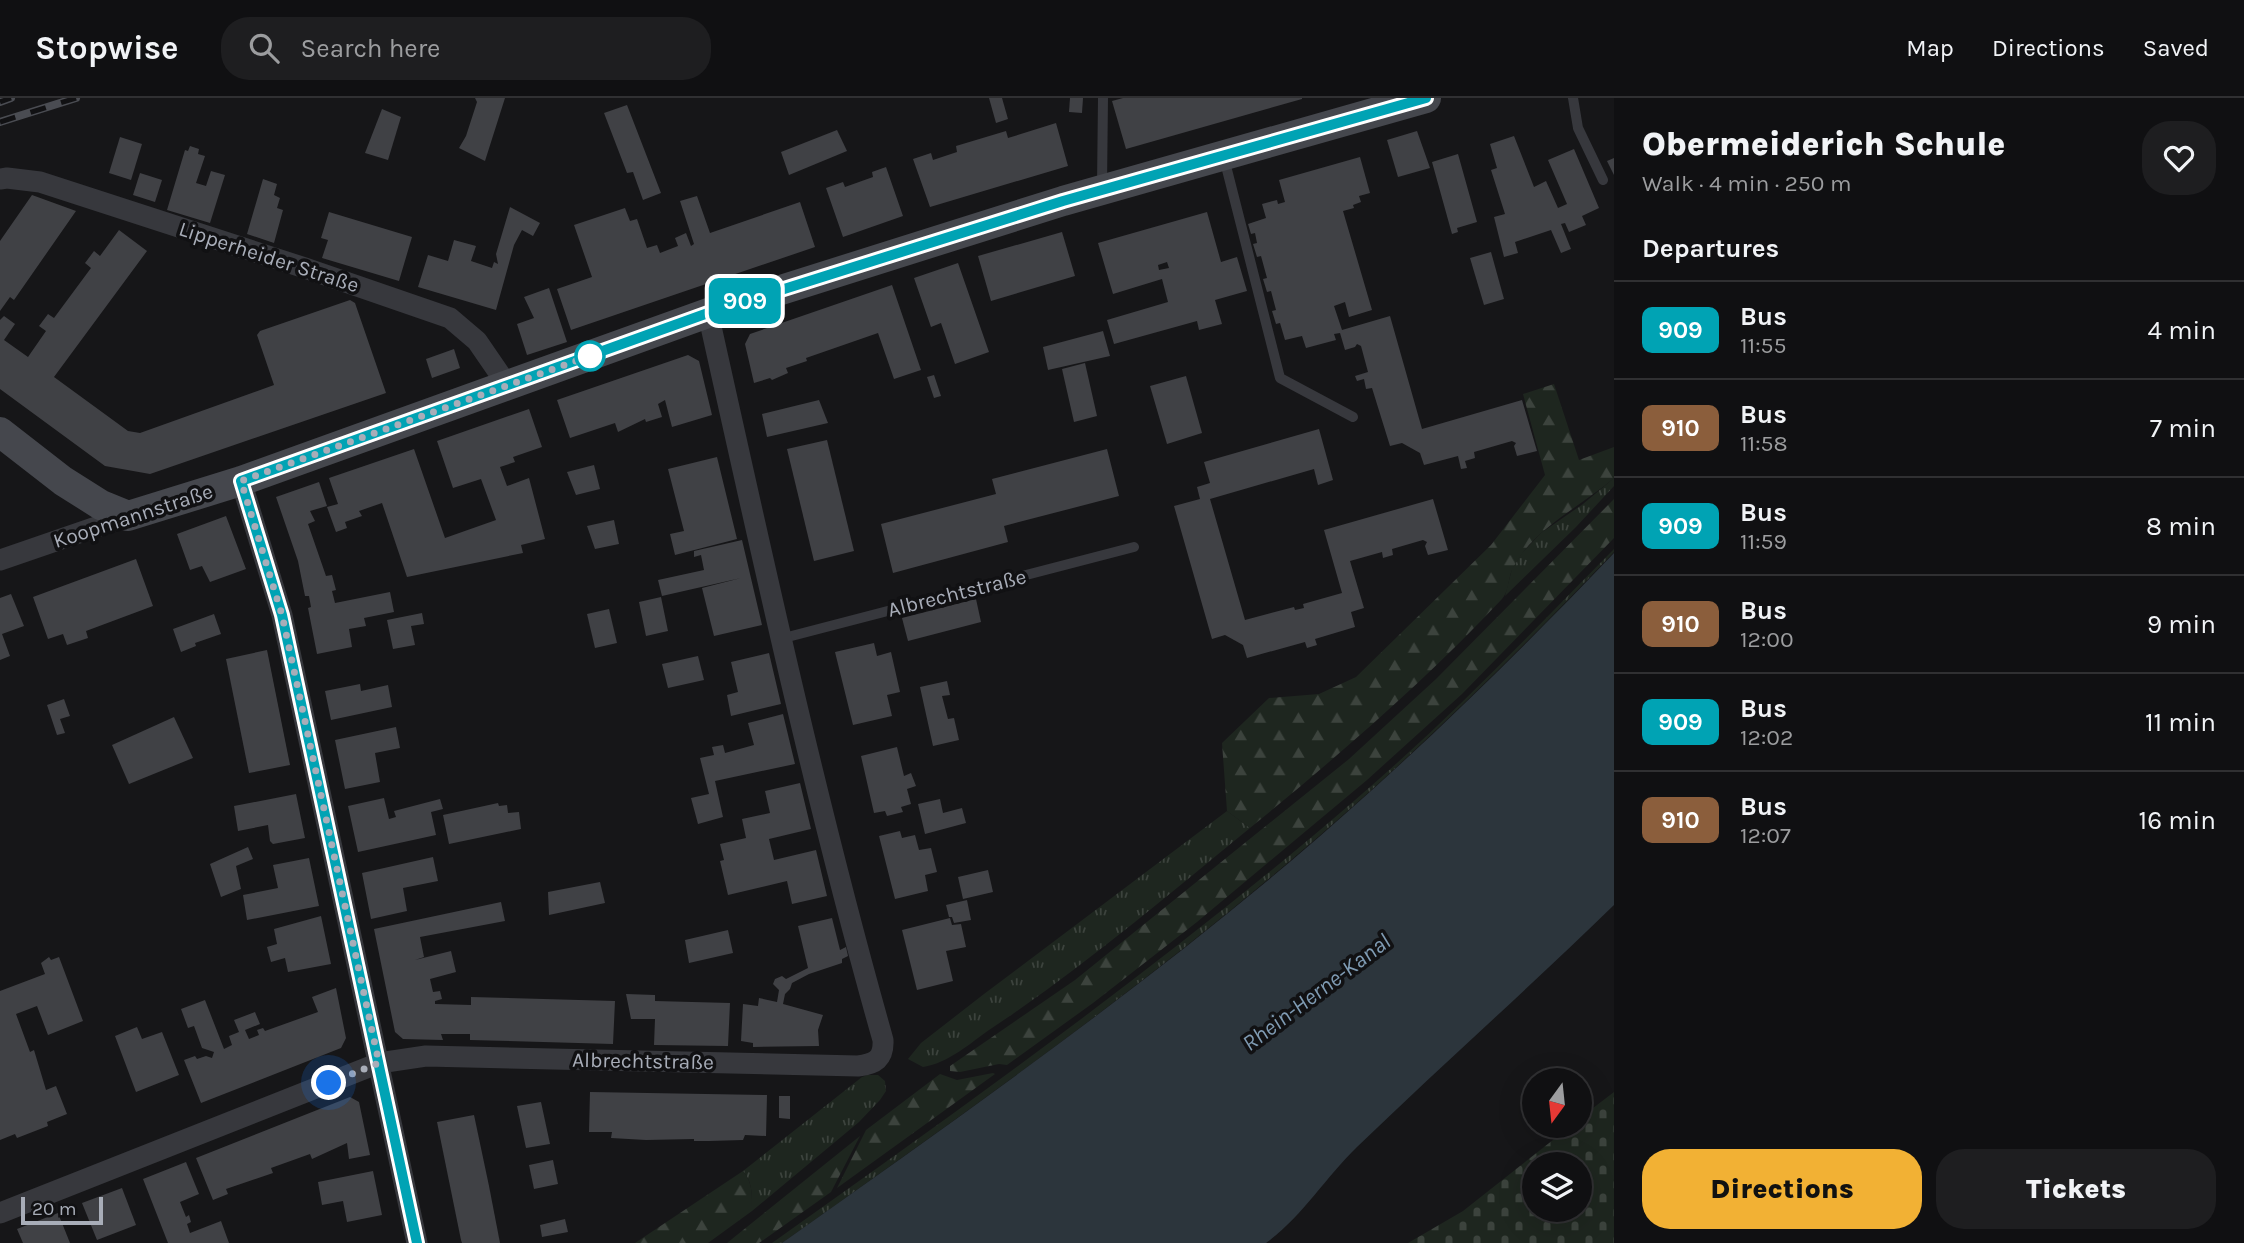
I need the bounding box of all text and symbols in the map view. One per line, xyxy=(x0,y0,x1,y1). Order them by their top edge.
search box xyxy=(221,17,711,80)
text: Stopwise xyxy=(35,29,179,67)
icon: search xyxy=(245,29,283,67)
text: Search here xyxy=(301,33,440,64)
text: Map xyxy=(1906,34,1954,62)
text: Directions xyxy=(1992,34,2105,62)
text: Saved xyxy=(2143,34,2209,62)
button: heart xyxy=(2142,121,2216,195)
text: Obermeiderich Schule xyxy=(1642,125,2005,163)
text: Walk · 4 min · 250 m xyxy=(1642,170,1851,197)
street label: Lipperheider Straße xyxy=(176,217,362,297)
text: Departures xyxy=(1642,233,1779,264)
line badge: 909 xyxy=(705,278,785,324)
text: 909 xyxy=(723,287,767,315)
text: Bus xyxy=(1740,301,1787,332)
text: 4 min xyxy=(2148,315,2216,346)
text: 909 xyxy=(1658,316,1703,344)
text: 11:55 xyxy=(1740,332,1786,359)
unlabelled marker xyxy=(575,341,605,371)
text: Bus xyxy=(1740,399,1787,430)
text: 7 min xyxy=(2150,413,2216,444)
text: 910 xyxy=(1661,414,1700,442)
text: 11:58 xyxy=(1740,430,1788,457)
street label: Koopmannstraße xyxy=(50,479,216,553)
text: Bus xyxy=(1740,497,1787,528)
text: 8 min xyxy=(2146,511,2216,542)
text: 909 xyxy=(1658,512,1703,540)
text: 11:59 xyxy=(1740,528,1787,555)
street label: Albrechtstraße xyxy=(885,564,1029,622)
text: Bus xyxy=(1740,595,1787,626)
text: 9 min xyxy=(2147,609,2216,640)
text: 910 xyxy=(1661,610,1700,638)
text: 12:00 xyxy=(1740,626,1794,653)
text: Bus xyxy=(1740,693,1787,724)
text: 11 min xyxy=(2145,707,2216,738)
text: 909 xyxy=(1658,708,1703,736)
text: 12:02 xyxy=(1740,724,1793,751)
text: Bus xyxy=(1740,791,1787,822)
text: 16 min xyxy=(2139,805,2216,836)
text: 910 xyxy=(1661,806,1700,834)
text: 12:07 xyxy=(1740,822,1791,849)
water label: Rhein-Herne-Kanal xyxy=(1237,928,1396,1057)
street label: Albrechtstraße xyxy=(572,1048,714,1074)
your location xyxy=(311,1065,346,1100)
north arrow xyxy=(1522,1068,1592,1138)
map controls xyxy=(1522,1068,1592,1222)
button: Directions xyxy=(1642,1149,1922,1229)
button: Tickets xyxy=(1936,1149,2216,1229)
button: layers xyxy=(1522,1152,1592,1222)
scale bar xyxy=(21,1194,103,1226)
text: 20 m xyxy=(32,1198,77,1220)

